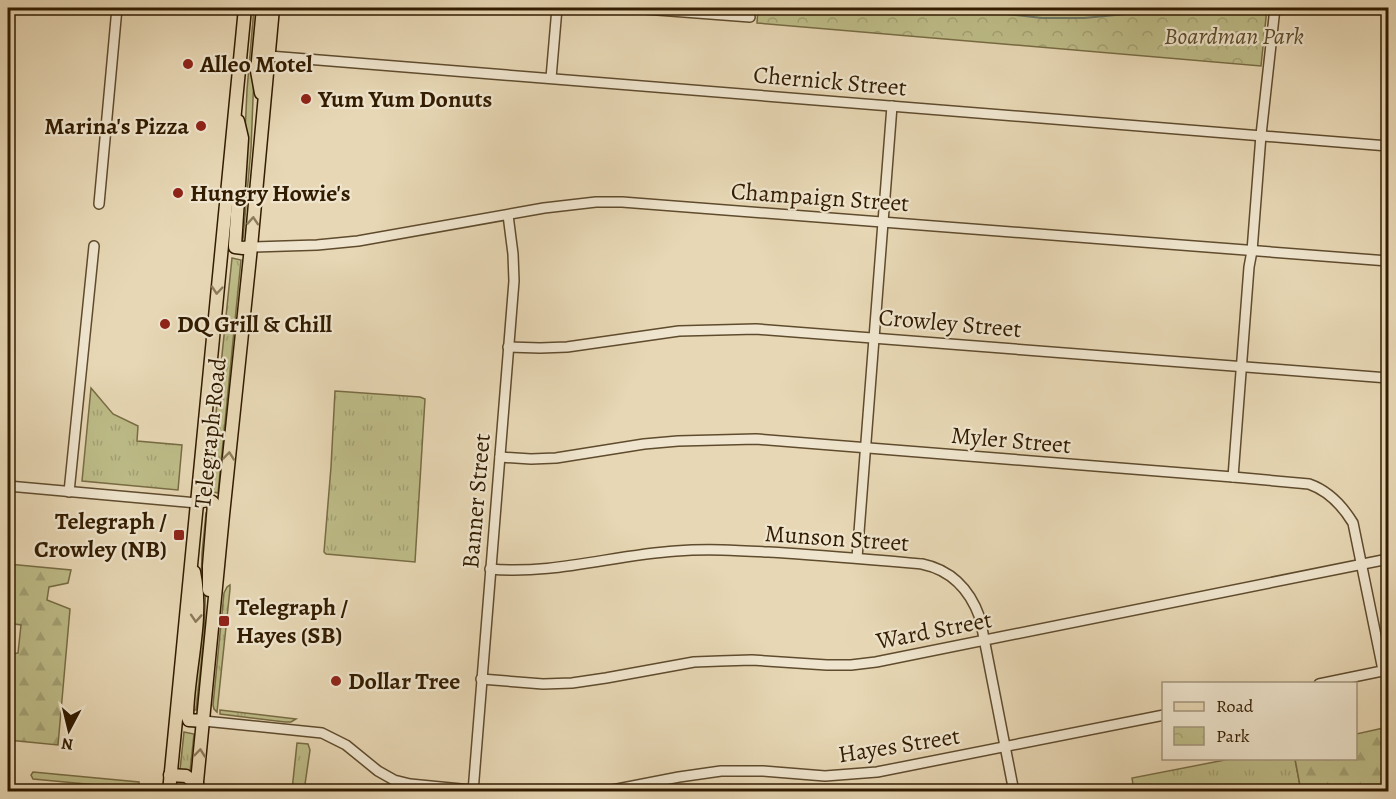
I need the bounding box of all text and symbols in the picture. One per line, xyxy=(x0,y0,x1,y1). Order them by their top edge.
park label: Boardman Park xyxy=(1164,20,1304,52)
place label: Alleo Motel xyxy=(199,48,313,80)
marker: Alleo Motel xyxy=(181,57,195,71)
street label: Chernick Street xyxy=(752,58,908,104)
place label: Yum Yum Donuts xyxy=(317,83,492,115)
marker: Yum Yum Donuts xyxy=(299,92,313,106)
place label: Marina's Pizza xyxy=(44,110,189,142)
marker: Marina's Pizza xyxy=(194,119,208,133)
street label: Champaign Street xyxy=(730,175,910,219)
place label: Hungry Howie's xyxy=(190,177,350,209)
marker: Hungry Howie's xyxy=(171,186,185,200)
one-way arrow xyxy=(246,216,259,225)
one-way arrow xyxy=(211,285,224,295)
street label: Crowley Street xyxy=(877,301,1023,345)
place label: DQ Grill & Chill xyxy=(177,308,333,340)
marker: DQ Grill & Chill xyxy=(158,317,172,331)
street label: Telegraph Road xyxy=(186,356,234,510)
street label: Myler Street xyxy=(950,419,1072,461)
street label: Banner Street xyxy=(454,432,498,570)
one-way arrow xyxy=(222,452,235,461)
place label: Telegraph / Crowley (NB) xyxy=(34,505,167,565)
street label: Munson Street xyxy=(764,517,910,559)
marker: Telegraph / Crowley (NB) xyxy=(172,528,186,542)
place label: Telegraph / Hayes (SB) xyxy=(236,591,348,651)
street label: Ward Street xyxy=(872,603,995,657)
one-way arrow xyxy=(190,613,203,622)
marker: Telegraph / Hayes (SB) xyxy=(217,614,231,628)
place label: Dollar Tree xyxy=(348,665,460,697)
marker: Dollar Tree xyxy=(329,674,343,688)
legend xyxy=(1162,682,1357,760)
text: Road xyxy=(1216,694,1254,718)
north arrow xyxy=(39,700,99,760)
street label: Hayes Street xyxy=(836,720,962,770)
text: Park xyxy=(1216,724,1250,748)
text: N xyxy=(60,732,74,756)
one-way arrow xyxy=(193,748,206,757)

